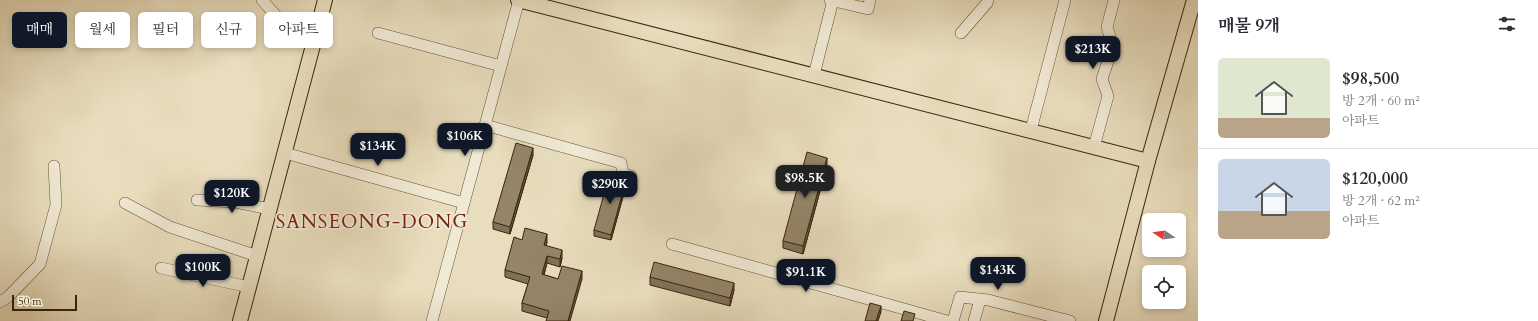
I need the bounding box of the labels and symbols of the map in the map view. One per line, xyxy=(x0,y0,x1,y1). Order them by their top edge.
pin: $213K xyxy=(1065,36,1121,70)
pin: $106K xyxy=(437,123,493,157)
pin: $134K xyxy=(350,133,406,167)
pin: $98.5K xyxy=(772,165,838,199)
pin: $290K xyxy=(582,171,638,205)
pin: $120K xyxy=(204,180,260,214)
district label: SANSEONG-DONG xyxy=(276,209,468,235)
north arrow xyxy=(1142,213,1186,257)
pin: $100K xyxy=(175,254,231,288)
pin: $143K xyxy=(970,257,1026,291)
pin: $91.1K xyxy=(773,259,839,293)
scale bar xyxy=(12,293,77,312)

